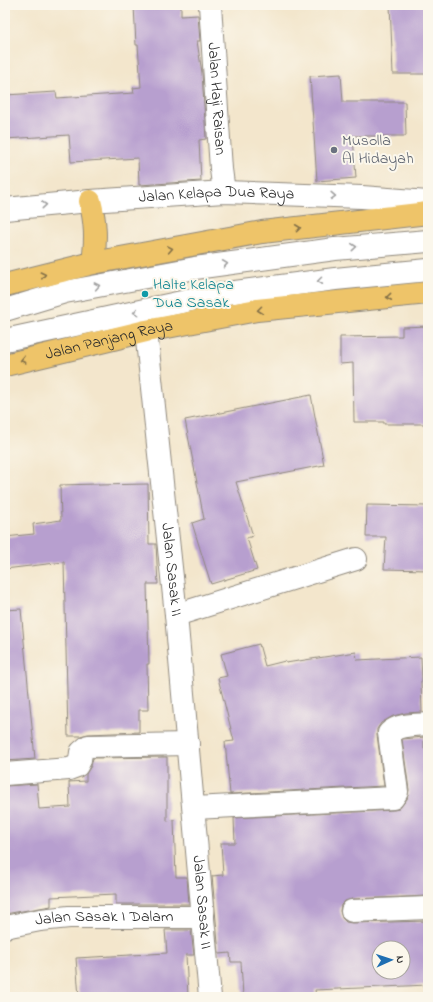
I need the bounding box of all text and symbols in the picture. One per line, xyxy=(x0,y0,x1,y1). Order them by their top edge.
street label: Jalan Haji Raisan xyxy=(201,42,232,156)
place label: Musolla Al Hidayah xyxy=(342,129,414,171)
marker: Musolla Al Hidayah xyxy=(329,145,339,155)
street label: Jalan Kelapa Dua Raya xyxy=(138,180,295,210)
one-way arrow xyxy=(330,192,336,200)
one-way arrow xyxy=(41,201,47,210)
one-way arrow xyxy=(295,224,301,233)
one-way arrow xyxy=(351,243,357,252)
one-way arrow xyxy=(167,245,173,254)
one-way arrow xyxy=(222,260,228,269)
one-way arrow xyxy=(40,271,46,279)
place label: Halte Kelapa Dua Sasak xyxy=(152,273,234,315)
one-way arrow xyxy=(317,276,323,285)
one-way arrow xyxy=(94,282,100,291)
marker: Halte Kelapa Dua Sasak xyxy=(140,289,150,299)
one-way arrow xyxy=(386,292,392,301)
one-way arrow xyxy=(257,305,263,314)
one-way arrow xyxy=(133,308,140,316)
street label: Jalan Panjang Raya xyxy=(43,314,175,367)
one-way arrow xyxy=(20,355,27,364)
street label: Jalan Sasak II xyxy=(154,522,188,618)
street label: Jalan Sasak II xyxy=(185,854,218,950)
street label: Jalan Sasak I Dalam xyxy=(33,905,173,933)
north arrow xyxy=(371,940,411,980)
text: N xyxy=(392,955,408,964)

